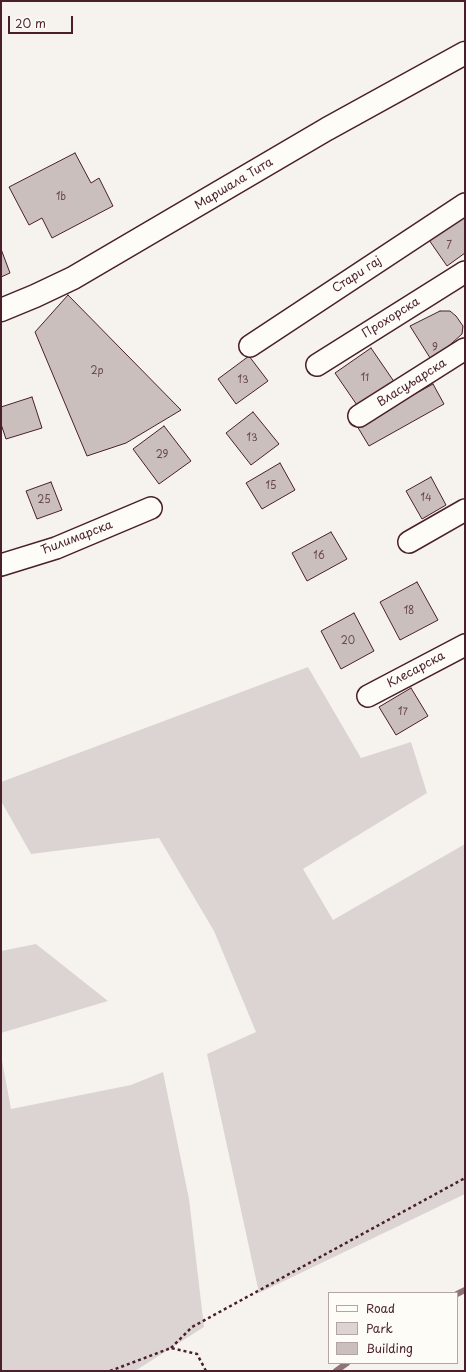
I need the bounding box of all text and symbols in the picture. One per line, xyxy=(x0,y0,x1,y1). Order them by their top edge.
scale bar xyxy=(10,8,75,34)
text: 20 m xyxy=(15,14,46,32)
street label: Маршала Тита xyxy=(192,155,276,213)
house number: 1b xyxy=(56,191,66,203)
house number: 7 xyxy=(446,240,452,252)
street label: Стари гај xyxy=(330,254,384,296)
street label: Прохорска xyxy=(360,295,422,341)
house number: 9 xyxy=(432,342,438,354)
street label: Власуљарска xyxy=(375,356,449,410)
house number: 2p xyxy=(90,365,104,377)
house number: 11 xyxy=(361,372,369,384)
house number: 13 xyxy=(237,374,249,386)
house number: 13 xyxy=(246,432,258,444)
house number: 29 xyxy=(156,449,168,461)
house number: 15 xyxy=(266,480,276,492)
house number: 14 xyxy=(420,492,432,504)
house number: 25 xyxy=(37,494,51,506)
street label: Ћилимарска xyxy=(39,518,115,558)
house number: 16 xyxy=(313,550,325,562)
house number: 18 xyxy=(404,605,414,617)
house number: 20 xyxy=(341,635,355,647)
street label: Клесарска xyxy=(385,649,447,691)
house number: 17 xyxy=(398,706,408,718)
legend xyxy=(328,1292,458,1364)
text: Road xyxy=(366,1299,395,1317)
text: Park xyxy=(366,1319,393,1337)
text: Building xyxy=(366,1339,413,1357)

